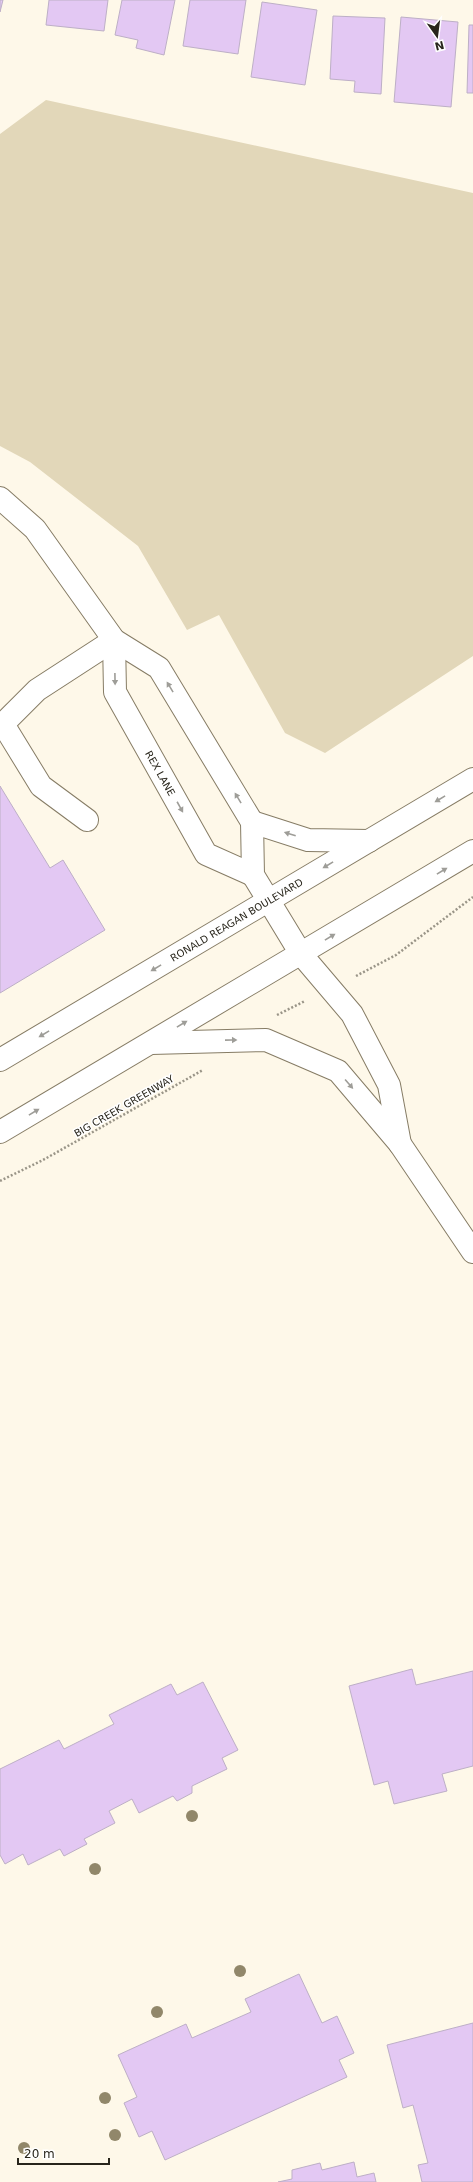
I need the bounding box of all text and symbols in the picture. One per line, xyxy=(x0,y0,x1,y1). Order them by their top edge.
north arrow xyxy=(417,16,457,56)
text: N xyxy=(433,38,445,53)
one-way arrow xyxy=(112,673,118,686)
one-way arrow xyxy=(166,682,174,692)
street label: REX LANE xyxy=(144,749,178,797)
one-way arrow xyxy=(234,792,241,804)
one-way arrow xyxy=(434,795,446,802)
one-way arrow xyxy=(176,801,183,813)
one-way arrow xyxy=(284,831,296,837)
one-way arrow xyxy=(322,862,334,869)
one-way arrow xyxy=(436,867,448,874)
street label: RONALD REAGAN BOULEVARD xyxy=(168,876,305,963)
one-way arrow xyxy=(324,933,336,940)
one-way arrow xyxy=(150,964,162,971)
one-way arrow xyxy=(176,1021,188,1028)
one-way arrow xyxy=(38,1030,50,1037)
one-way arrow xyxy=(225,1037,238,1043)
street label: BIG CREEK GREENWAY xyxy=(72,1072,177,1139)
one-way arrow xyxy=(344,1080,353,1089)
one-way arrow xyxy=(29,1108,39,1116)
scale bar xyxy=(18,2140,109,2166)
text: 20 m xyxy=(24,2147,55,2161)

